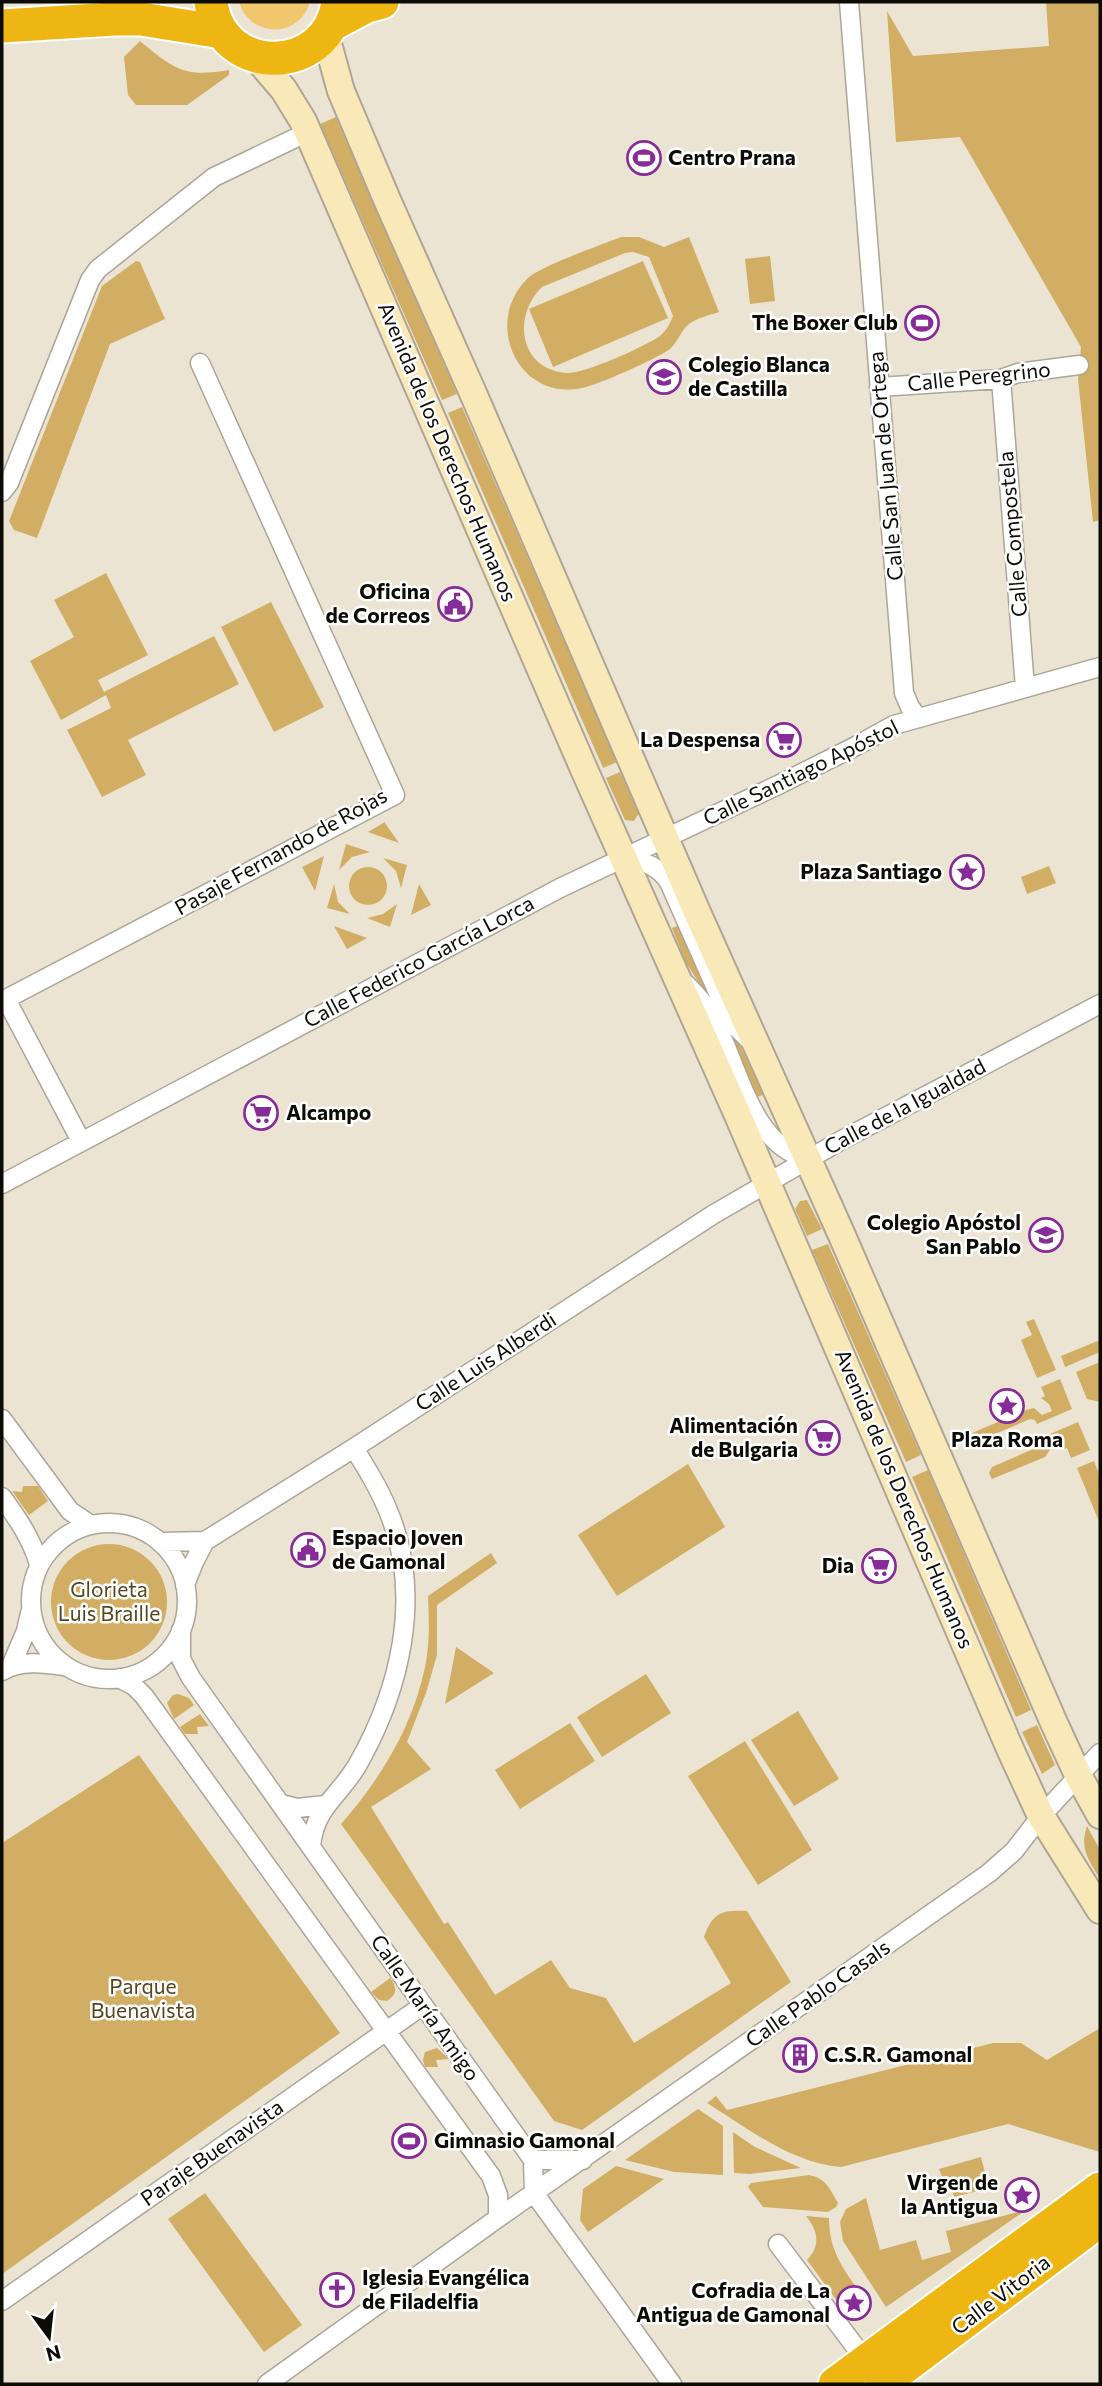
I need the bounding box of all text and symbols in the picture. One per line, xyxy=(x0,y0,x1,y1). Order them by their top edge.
sports icon: Centro Prana xyxy=(625,139,663,177)
place label: Centro Prana xyxy=(668,144,796,169)
street label: Avenida de los Derechos Humanos xyxy=(374,298,523,605)
sports icon: The Boxer Club xyxy=(903,304,941,342)
place label: The Boxer Club xyxy=(752,309,898,334)
place label: Colegio Blanca de Castilla xyxy=(688,351,830,400)
street label: Calle San Juan de Ortega xyxy=(862,351,907,582)
street label: Calle Peregrino xyxy=(906,356,1052,395)
school or university icon: Colegio Blanca de Castilla xyxy=(645,358,683,396)
street label: Calle Compostela xyxy=(992,450,1031,618)
place label: Oficina de Correos xyxy=(326,578,430,627)
public building icon: Oficina de Correos xyxy=(436,585,474,623)
street label: Calle Santiago Apóstol xyxy=(699,713,902,830)
supermarket icon: La Despensa xyxy=(765,721,803,759)
place label: La Despensa xyxy=(640,726,760,751)
street label: Pasaje Fernando de Rojas xyxy=(170,782,391,920)
place icon: Plaza Santiago xyxy=(948,853,986,891)
place label: Plaza Santiago xyxy=(800,858,942,883)
street label: Calle Federico García Lorca xyxy=(299,889,538,1032)
street label: Calle de la Igualdad xyxy=(819,1053,989,1159)
supermarket icon: Alcampo xyxy=(242,1094,280,1132)
place label: Alcampo xyxy=(286,1099,371,1124)
place label: Colegio Apóstol San Pablo xyxy=(867,1209,1021,1258)
school or university icon: Colegio Apóstol San Pablo xyxy=(1027,1216,1065,1254)
street label: Calle Luis Alberdi xyxy=(410,1306,560,1416)
street label: Avenida de los Derechos Humanos xyxy=(831,1345,980,1652)
place icon: Plaza Roma xyxy=(988,1387,1026,1425)
place label: Alimentación de Bulgaria xyxy=(669,1412,798,1461)
supermarket icon: Alimentación de Bulgaria xyxy=(804,1419,842,1457)
place label: Plaza Roma xyxy=(951,1426,1063,1451)
place label: Espacio Joven de Gamonal xyxy=(332,1524,463,1573)
public building icon: Espacio Joven de Gamonal xyxy=(289,1531,327,1569)
supermarket icon: Dia xyxy=(860,1547,898,1585)
place label: Dia xyxy=(822,1552,854,1577)
park label: Glorieta Luis Braille xyxy=(58,1576,160,1625)
street label: Calle María Amigo xyxy=(366,1929,486,2085)
street label: Calle Pablo Casals xyxy=(740,1934,894,2052)
park label: Parque Buenavista xyxy=(91,1973,195,2022)
building icon: C.S.R. Gamonal xyxy=(781,2036,819,2074)
place label: C.S.R. Gamonal xyxy=(824,2041,972,2066)
street label: Paraje Buenavista xyxy=(135,2093,287,2210)
sports icon: Gimnasio Gamonal xyxy=(390,2122,428,2160)
place label: Gimnasio Gamonal xyxy=(434,2127,615,2152)
place label: Virgen de la Antigua xyxy=(901,2169,998,2218)
place icon: Virgen de la Antigua xyxy=(1003,2176,1041,2214)
street label: Calle Vitoria xyxy=(946,2249,1054,2339)
place label: Iglesia Evangélica de Filadelfia xyxy=(362,2264,529,2313)
church icon: Iglesia Evangélica de Filadelfia xyxy=(318,2271,356,2309)
place label: Cofradia de La Antigua de Gamonal xyxy=(636,2277,830,2326)
place icon: Cofradia de La Antigua de Gamonal xyxy=(835,2284,873,2322)
north arrow xyxy=(14,2302,84,2372)
text: N xyxy=(44,2341,63,2367)

